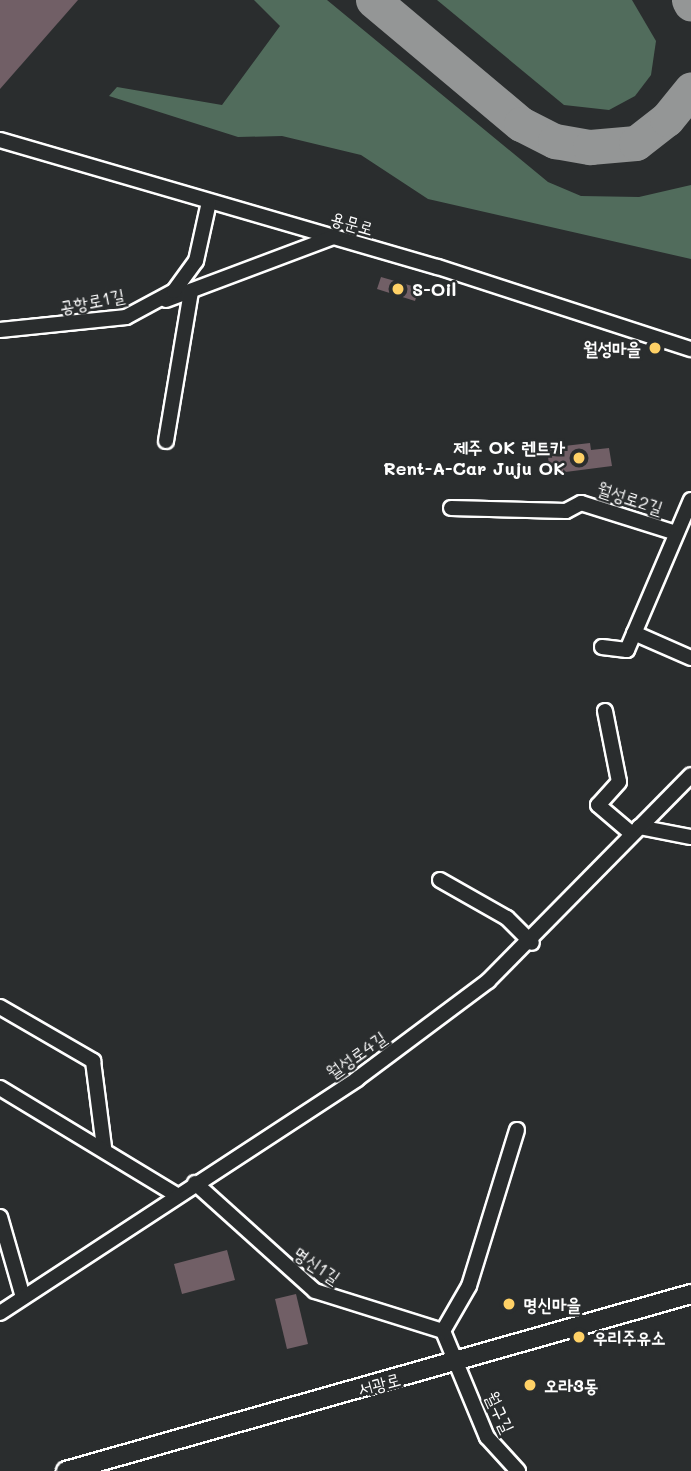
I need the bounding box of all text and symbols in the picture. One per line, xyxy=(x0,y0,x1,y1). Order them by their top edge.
street label: 용문로 xyxy=(328,207,376,239)
place label: S-Oil xyxy=(412,278,456,300)
marker: S-Oil xyxy=(390,281,406,297)
street label: 공항로1길 xyxy=(58,284,126,318)
place label: 월성마을 xyxy=(583,337,641,359)
marker: 월성마을 xyxy=(647,340,663,356)
place label: 제주 OK 렌트카 Rent-A-Car Juju OK xyxy=(383,437,565,480)
marker: 제주 OK 렌트카 Rent-A-Car Juju OK xyxy=(571,450,587,466)
street label: 월성로2길 xyxy=(594,477,666,519)
street label: 월성로4길 xyxy=(322,1027,390,1083)
street label: 명신1길 xyxy=(290,1242,344,1288)
place label: 명신마을 xyxy=(523,1293,581,1315)
marker: 명신마을 xyxy=(501,1296,517,1312)
place label: 우리주유소 xyxy=(593,1326,665,1348)
marker: 우리주유소 xyxy=(571,1329,587,1345)
street label: 서광로 xyxy=(355,1368,403,1400)
place label: 오라3동 xyxy=(544,1374,598,1396)
marker: 오라3동 xyxy=(522,1377,538,1393)
street label: 월구길 xyxy=(481,1388,519,1436)

